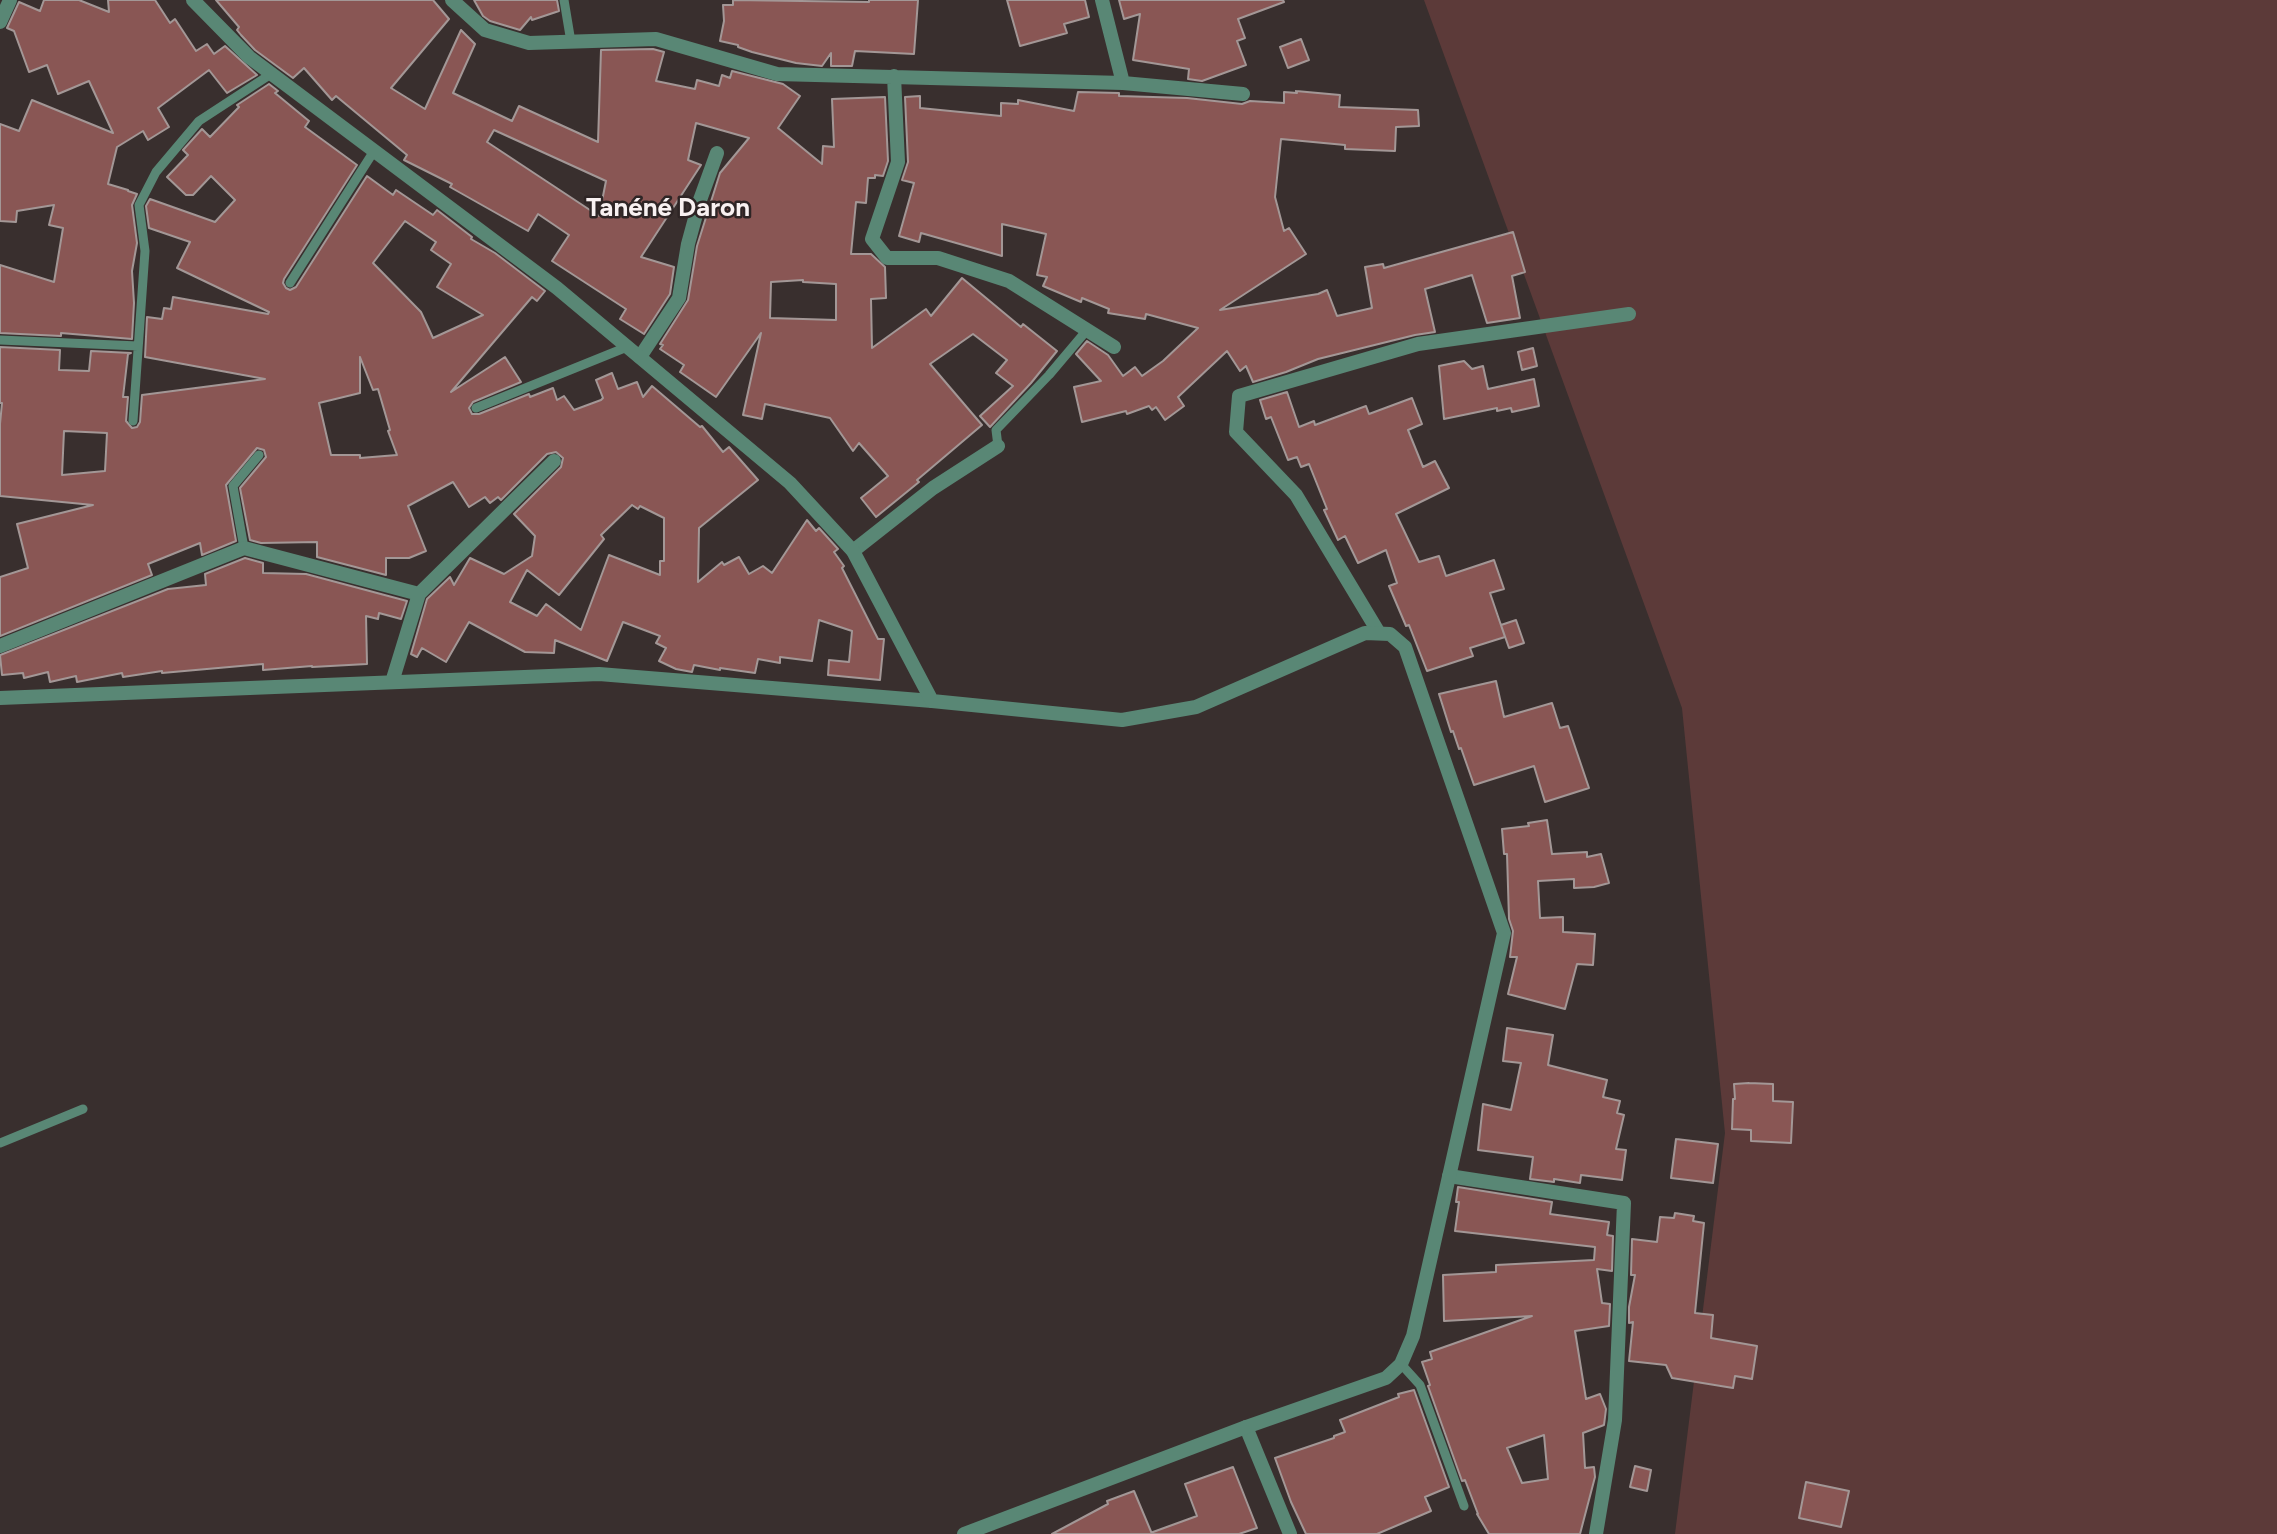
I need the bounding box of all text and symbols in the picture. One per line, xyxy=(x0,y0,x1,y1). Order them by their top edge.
district label: Tanéné Daron xyxy=(586,192,750,224)

